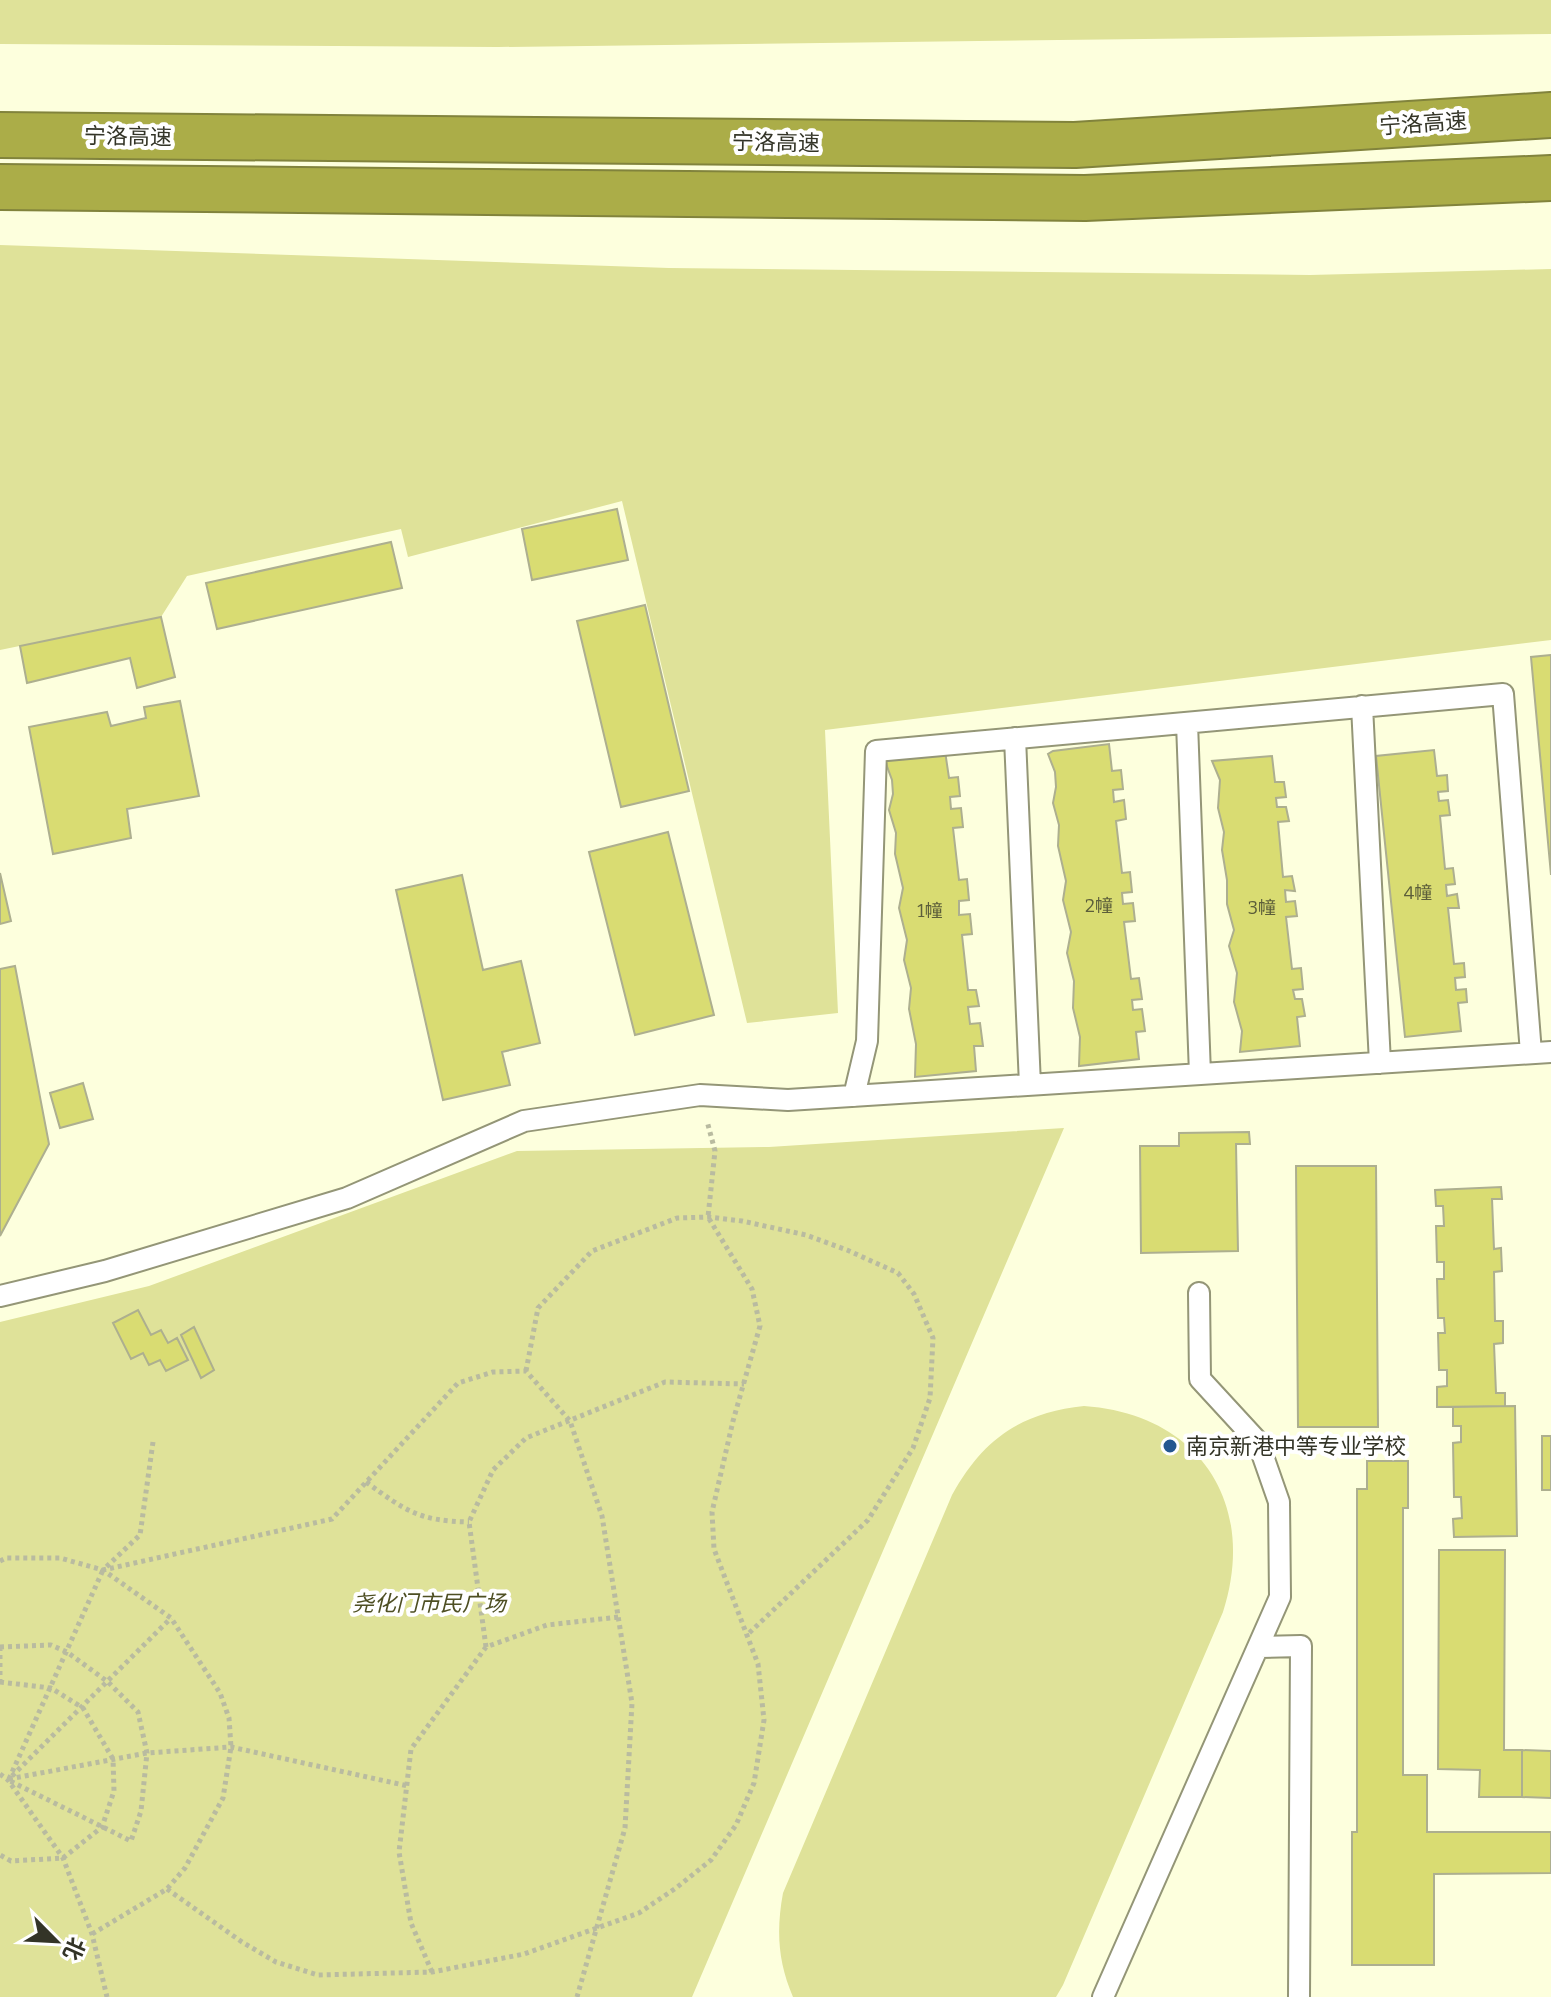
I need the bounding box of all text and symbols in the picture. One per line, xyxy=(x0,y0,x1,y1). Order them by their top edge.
street label: 宁洛高速 xyxy=(1378,107,1468,140)
street label: 宁洛高速 xyxy=(84,122,172,151)
street label: 宁洛高速 xyxy=(732,128,820,157)
house number: 4幢 xyxy=(1404,882,1432,904)
house number: 2幢 xyxy=(1085,895,1113,917)
house number: 3幢 xyxy=(1248,897,1276,919)
house number: 1幢 xyxy=(917,900,943,922)
place label: 南京新港中等专业学校 xyxy=(1186,1433,1406,1460)
marker: 南京新港中等专业学校 xyxy=(1161,1437,1179,1455)
park label: 尧化门市民广场 xyxy=(352,1590,508,1617)
north arrow xyxy=(16,1901,96,1981)
text: 北 xyxy=(57,1933,91,1964)

